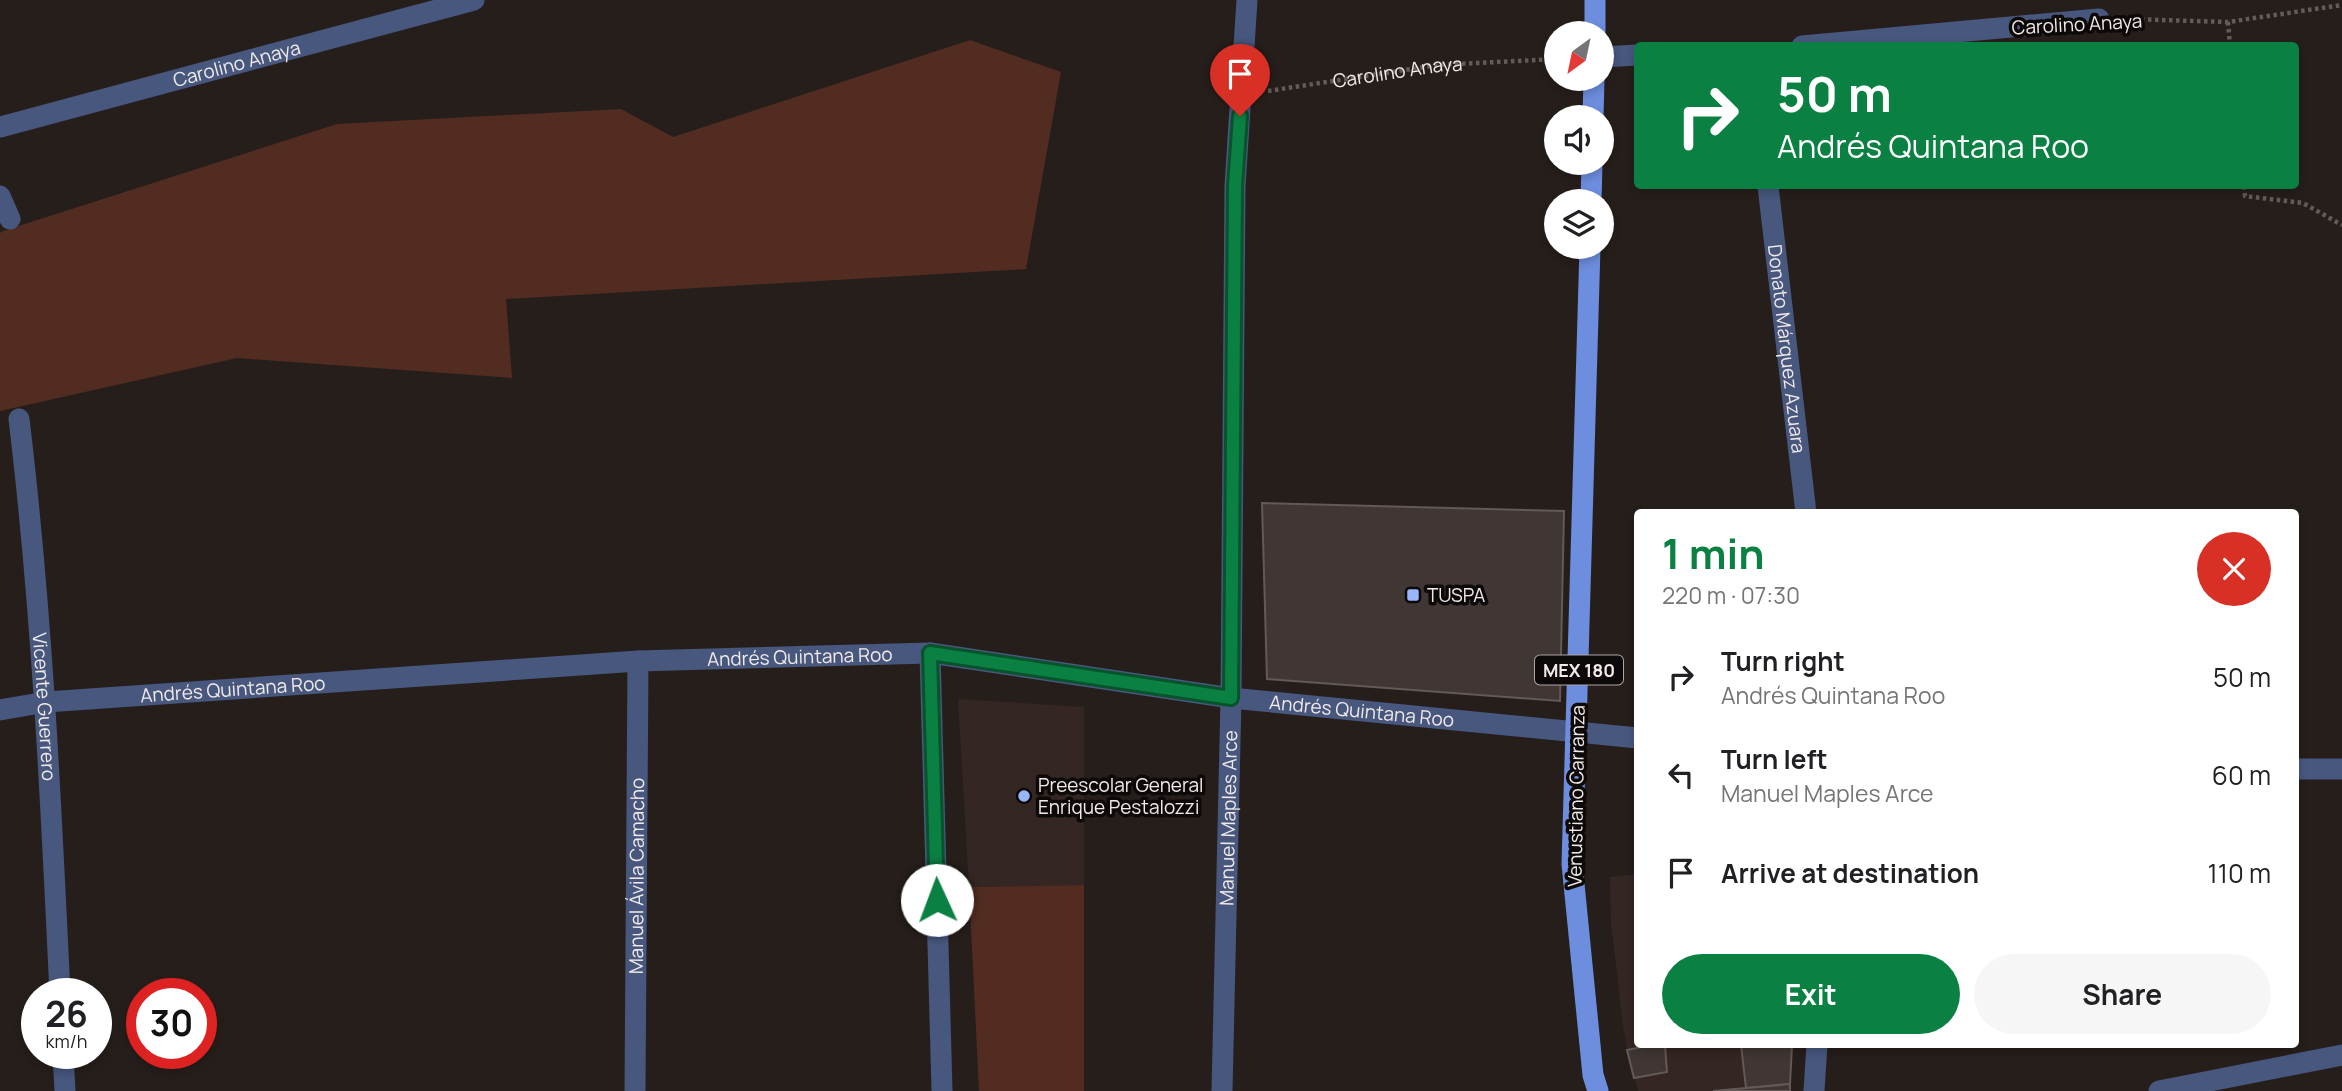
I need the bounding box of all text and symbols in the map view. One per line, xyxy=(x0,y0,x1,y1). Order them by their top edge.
street label: Carolino Anaya xyxy=(2011,8,2143,40)
north arrow xyxy=(1544,21,1614,91)
map controls xyxy=(1544,21,1614,259)
street label: Carolino Anaya xyxy=(170,34,303,93)
pin xyxy=(1210,44,1270,116)
street label: Carolino Anaya xyxy=(1331,51,1463,94)
icon: arrive xyxy=(1221,55,1259,93)
text: 50 m xyxy=(1777,60,1892,127)
icon: right xyxy=(1662,70,1753,161)
button: sound xyxy=(1544,105,1614,175)
text: Andrés Quintana Roo xyxy=(1777,124,2089,168)
button: layers xyxy=(1544,189,1614,259)
street label: Donato Márquez Azuara xyxy=(1762,243,1812,455)
text: 1 min xyxy=(1662,524,1765,582)
button: close xyxy=(2197,532,2271,606)
text: 220 m · 07:30 xyxy=(1662,579,1800,611)
place label: TUSPA xyxy=(1427,582,1485,608)
marker: TUSPA xyxy=(1405,587,1421,603)
street label: Vicente Guerrero xyxy=(27,632,62,782)
street label: Andrés Quintana Roo xyxy=(707,641,893,672)
text: Turn right xyxy=(1721,643,1845,679)
road number: MEX 180 xyxy=(1535,656,1623,684)
icon: right xyxy=(1662,658,1700,696)
text: 50 m xyxy=(2213,659,2271,695)
street label: Andrés Quintana Roo xyxy=(139,670,326,708)
text: Andrés Quintana Roo xyxy=(1721,679,1945,711)
street label: Andrés Quintana Roo xyxy=(1268,689,1455,733)
street label: Venustiano Carranza xyxy=(1561,705,1591,887)
street label: Manuel Maples Arce xyxy=(1213,730,1243,906)
text: Turn left xyxy=(1721,741,1828,777)
icon: left xyxy=(1662,756,1700,794)
text: 60 m xyxy=(2212,757,2271,793)
place label: Preescolar General Enrique Pestalozzi xyxy=(1038,772,1203,820)
text: Manuel Maples Arce xyxy=(1721,777,1934,809)
street label: Manuel Ávila Camacho xyxy=(623,778,650,974)
marker: Preescolar General Enrique Pestalozzi xyxy=(1016,788,1032,804)
icon: arrive xyxy=(1662,854,1700,892)
text: Arrive at destination xyxy=(1721,855,1979,891)
text: 110 m xyxy=(2208,855,2271,891)
position arrow xyxy=(900,863,974,937)
button: Exit xyxy=(1662,954,1960,1034)
button: Share xyxy=(1974,954,2271,1034)
speed limit sign: 30 xyxy=(126,978,217,1069)
text: 26 xyxy=(45,990,88,1038)
text: km/h xyxy=(46,1029,87,1053)

